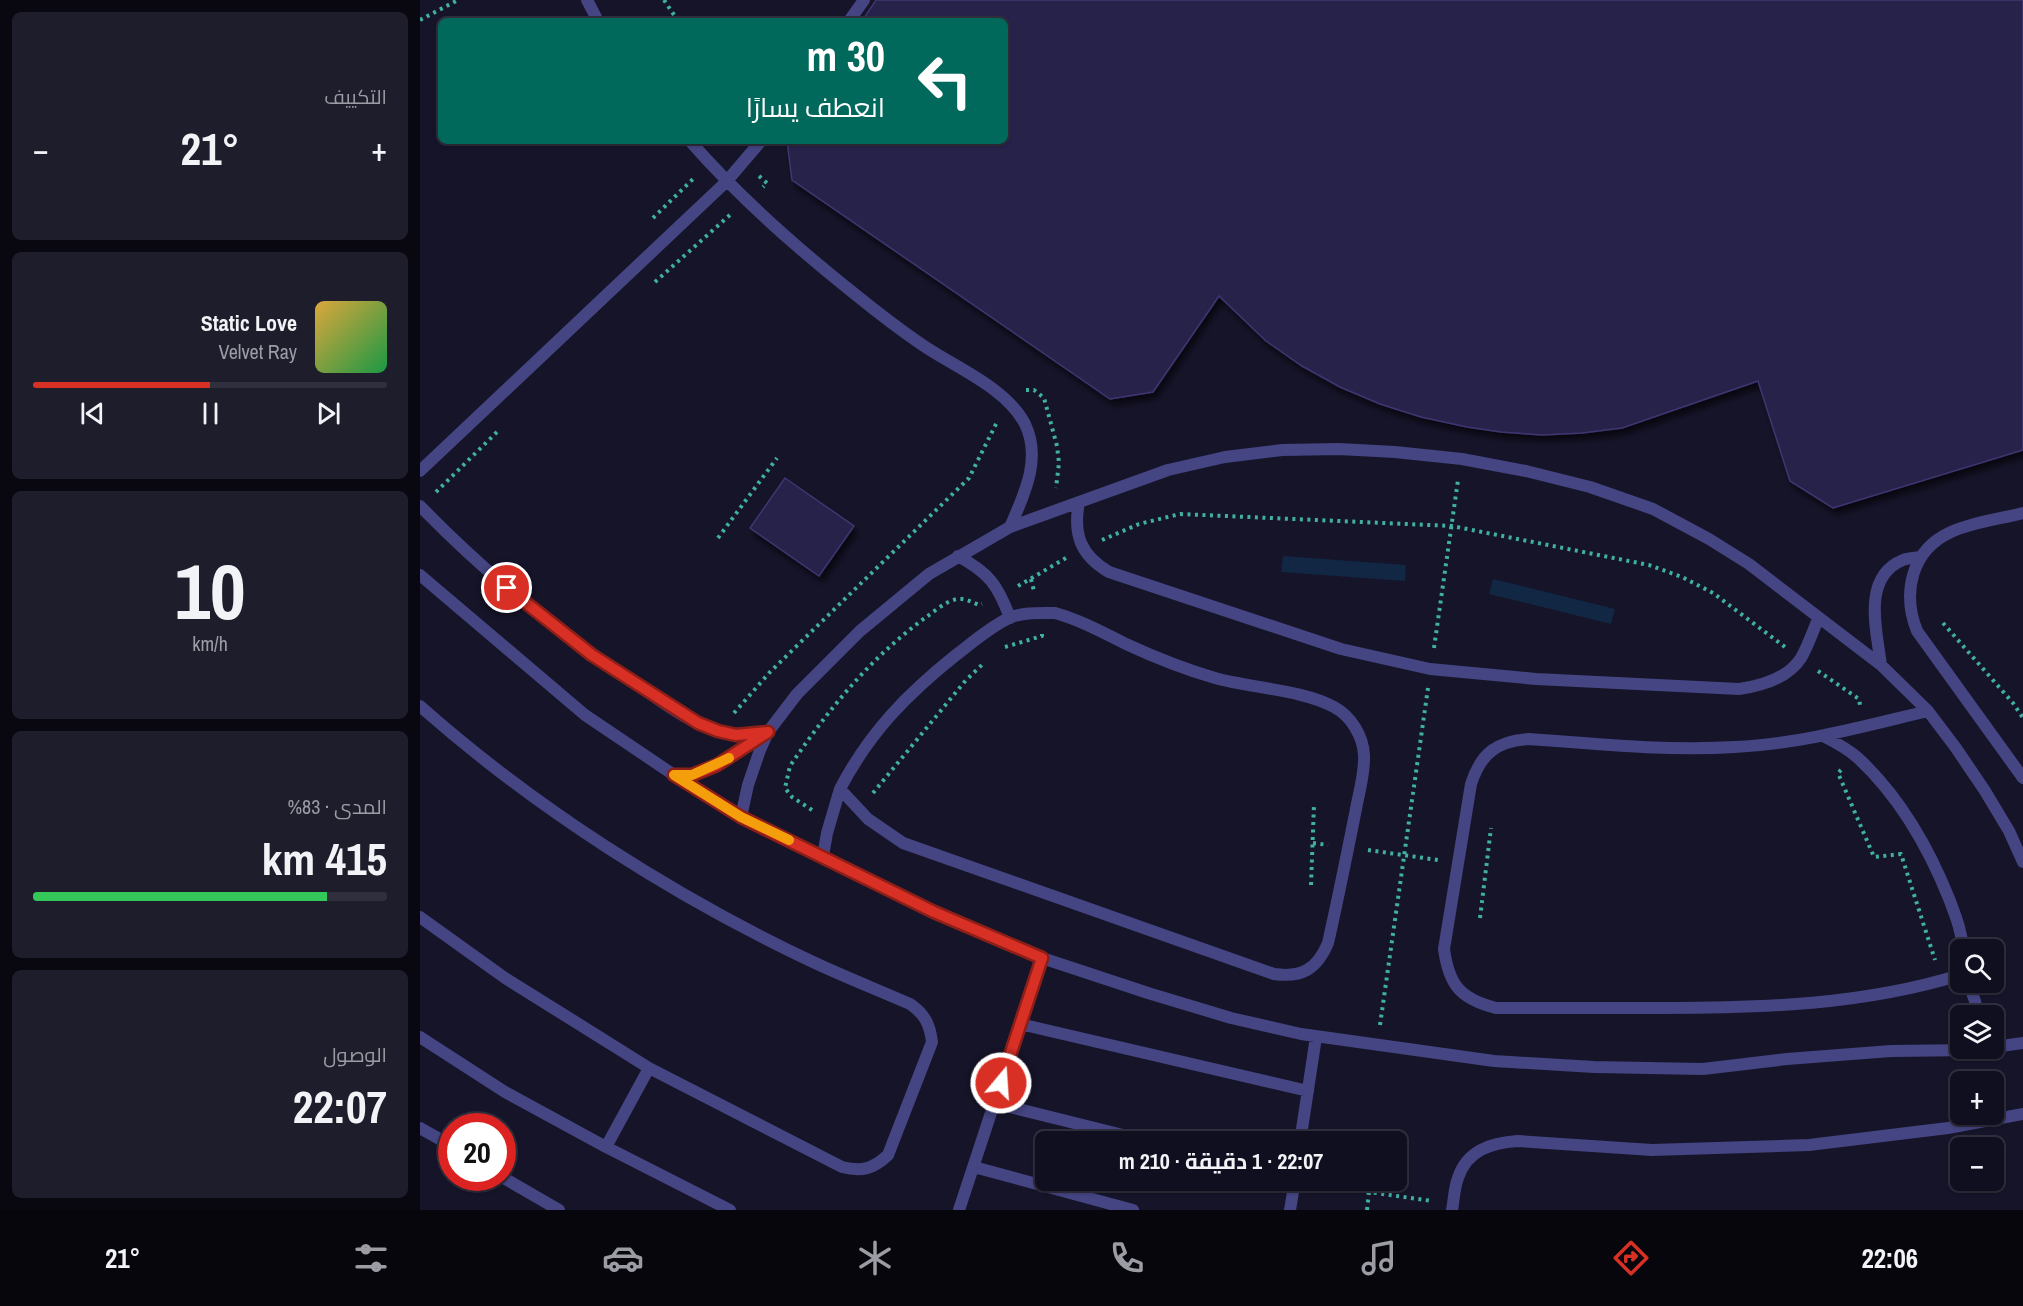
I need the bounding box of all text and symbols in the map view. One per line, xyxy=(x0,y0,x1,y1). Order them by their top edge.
text: 30 m xyxy=(806,28,885,84)
icon: left xyxy=(906,42,984,120)
text: التكييف xyxy=(324,83,387,110)
text: انعطف يسارًا xyxy=(746,89,885,125)
text: 21° xyxy=(180,118,240,179)
text: − xyxy=(33,127,49,171)
text: + xyxy=(371,127,387,171)
text: Static Love xyxy=(201,308,297,338)
text: Velvet Ray xyxy=(219,338,297,365)
icon: previous xyxy=(76,397,109,430)
icon: pause xyxy=(194,397,227,430)
icon: next xyxy=(312,397,345,430)
text: 10 xyxy=(174,538,246,643)
pin xyxy=(481,562,532,613)
icon: arrive xyxy=(490,571,523,604)
text: km/h xyxy=(192,630,228,657)
text: المدى · 83% xyxy=(287,793,387,820)
text: 415 km xyxy=(262,828,387,889)
map controls xyxy=(1950,939,2004,1191)
button: search xyxy=(1950,939,2004,993)
button: layers xyxy=(1950,1005,2004,1059)
text: الوصول xyxy=(323,1041,387,1068)
position arrow xyxy=(969,1051,1033,1115)
button: + xyxy=(1950,1071,2004,1125)
text: 22:07 xyxy=(293,1076,387,1137)
speed limit sign: 20 xyxy=(438,1113,516,1191)
button: − xyxy=(1950,1137,2004,1191)
text: 22:07 · 1 دقيقة · 210 m xyxy=(1119,1146,1323,1176)
icon: filters xyxy=(350,1237,392,1279)
icon: car xyxy=(602,1237,644,1279)
icon: climate xyxy=(854,1237,896,1279)
icon: phone xyxy=(1106,1237,1148,1279)
icon: music xyxy=(1358,1237,1400,1279)
icon: directions xyxy=(1610,1237,1652,1279)
text: 21° xyxy=(105,1240,140,1276)
text: 22:06 xyxy=(1861,1240,1918,1276)

